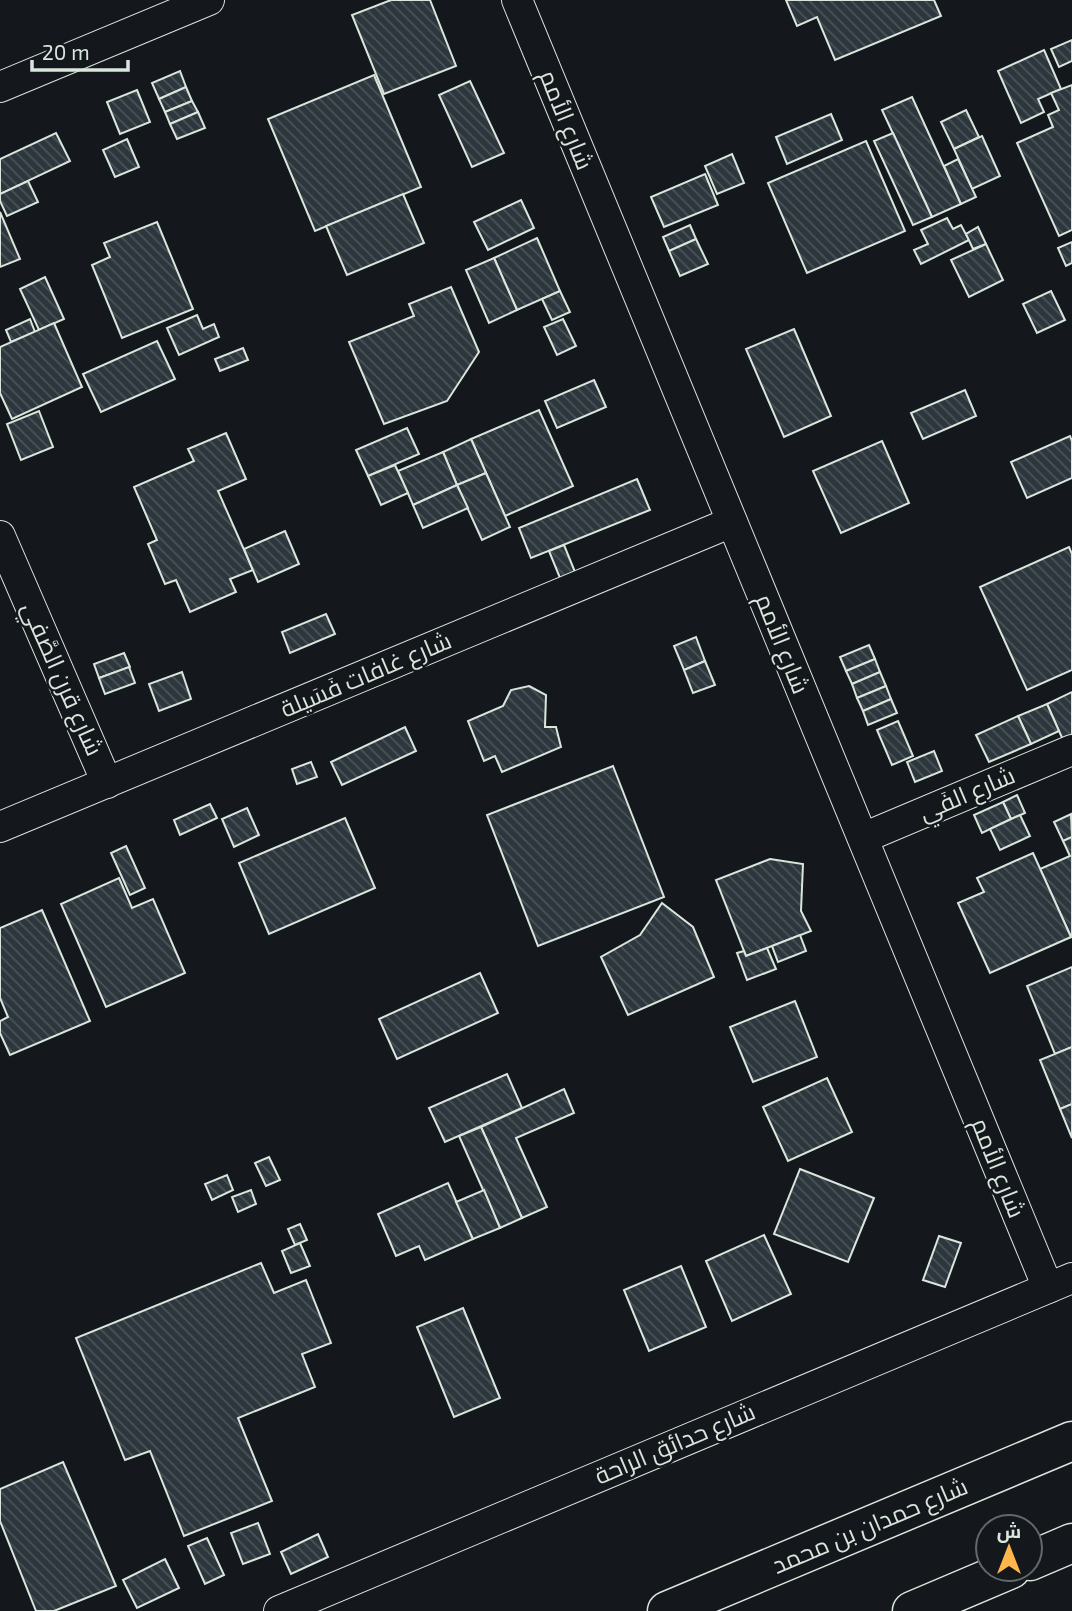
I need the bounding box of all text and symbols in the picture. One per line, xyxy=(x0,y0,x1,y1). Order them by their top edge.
scale bar xyxy=(32,28,128,72)
text: 20 m xyxy=(42,39,90,64)
street label: شارع الأمم xyxy=(532,65,600,175)
street label: شارع الأمم xyxy=(748,589,816,699)
street label: شارع قرن الصَّفي xyxy=(11,597,110,762)
street label: شارع غافات فَسَيلة xyxy=(276,625,456,725)
street label: شارع الفَي xyxy=(914,759,1021,831)
street label: شارع الأمم xyxy=(964,1113,1032,1223)
street label: شارع حدائق الراحة xyxy=(590,1396,760,1492)
street label: شارع حمدان بن محمد xyxy=(767,1470,973,1582)
north arrow xyxy=(974,1513,1044,1583)
text: ش xyxy=(997,1519,1021,1543)

